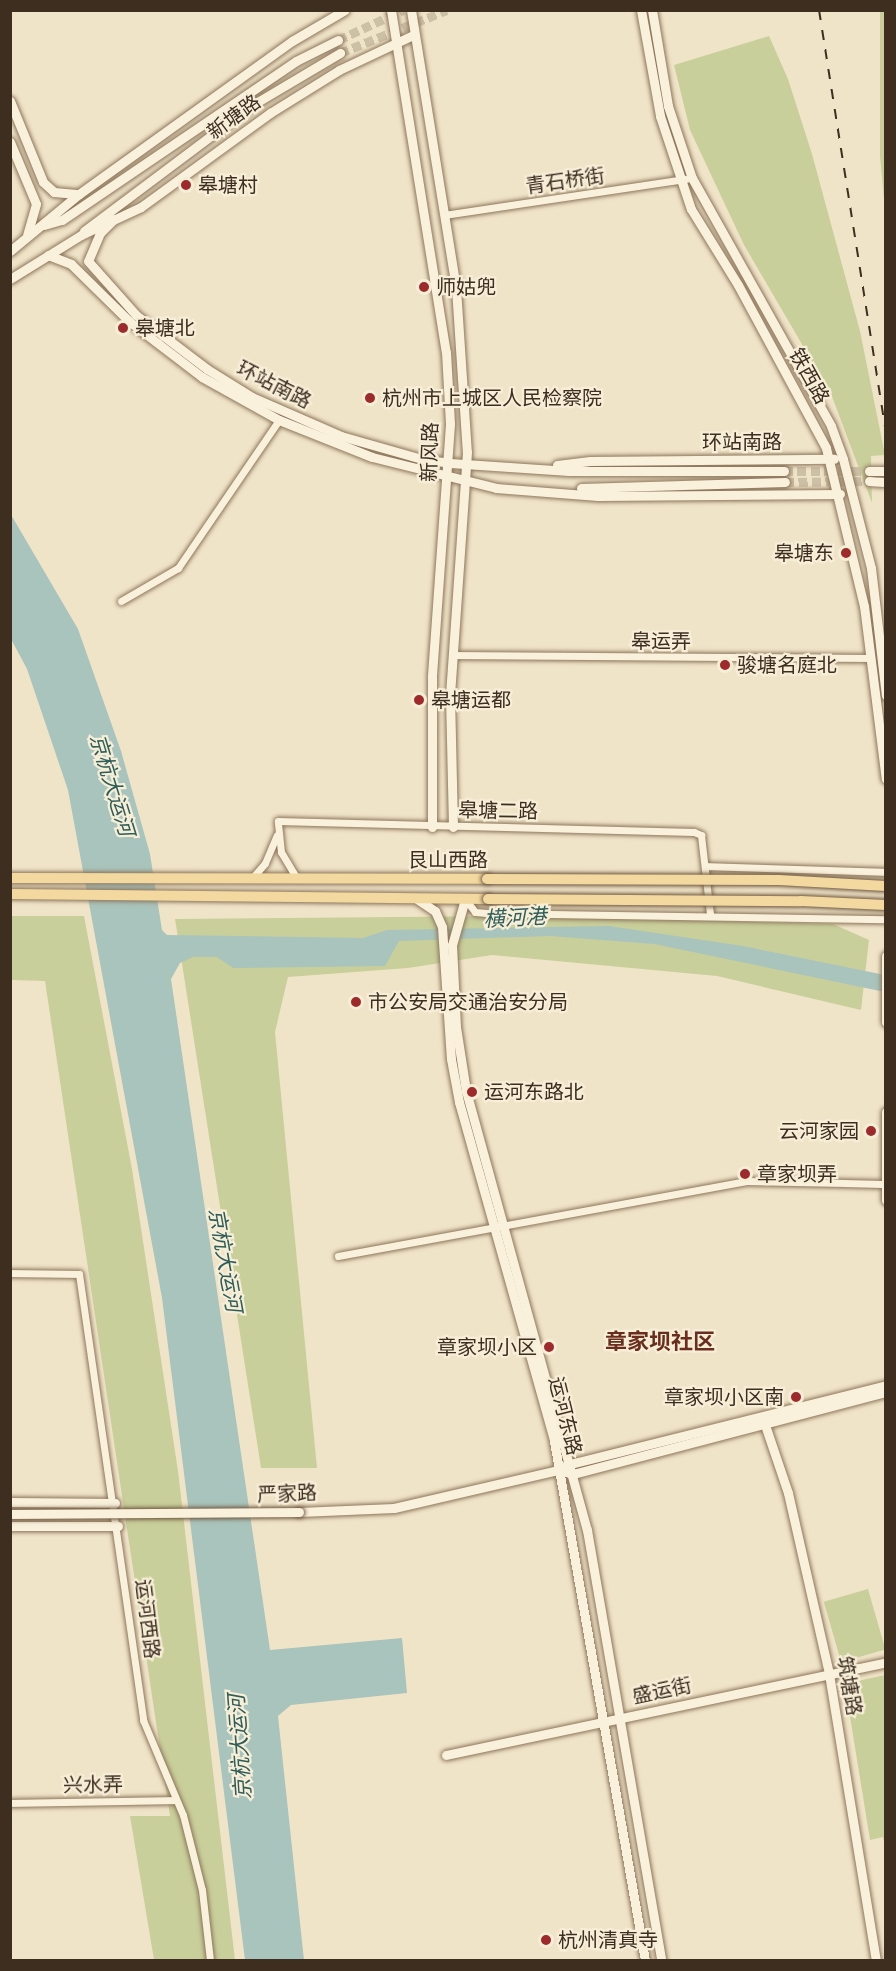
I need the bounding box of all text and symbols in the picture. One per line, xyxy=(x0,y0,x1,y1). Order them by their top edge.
street label: 新塘路 xyxy=(203,90,265,144)
street label: 青石桥街 xyxy=(524,164,606,198)
place label: 皋塘村 xyxy=(198,173,258,197)
marker: 皋塘村 xyxy=(179,178,193,192)
place label: 师姑兜 xyxy=(436,275,496,299)
marker: 师姑兜 xyxy=(417,280,431,294)
place label: 皋塘北 xyxy=(135,316,195,340)
marker: 皋塘北 xyxy=(116,321,130,335)
street label: 铁西路 xyxy=(784,344,834,408)
street label: 环站南路 xyxy=(233,356,315,414)
place label: 杭州市上城区人民检察院 xyxy=(382,386,602,410)
marker: 杭州市上城区人民检察院 xyxy=(363,391,377,405)
street label: 新风路 xyxy=(417,422,443,482)
street label: 环站南路 xyxy=(702,430,782,454)
place label: 皋塘东 xyxy=(774,541,834,565)
marker: 皋塘东 xyxy=(839,546,853,560)
street label: 皋运弄 xyxy=(631,629,691,653)
place label: 骏塘名庭北 xyxy=(737,653,837,677)
marker: 骏塘名庭北 xyxy=(718,658,732,672)
place label: 皋塘运都 xyxy=(431,688,511,712)
marker: 皋塘运都 xyxy=(412,693,426,707)
water label: 京杭大运河 xyxy=(85,731,139,839)
street label: 皋塘二路 xyxy=(458,798,538,824)
street label: 艮山西路 xyxy=(408,848,488,872)
water label: 横河港 xyxy=(483,904,547,932)
place label: 市公安局交通治安分局 xyxy=(368,990,568,1014)
marker: 市公安局交通治安分局 xyxy=(349,995,363,1009)
place label: 运河东路北 xyxy=(484,1080,584,1104)
marker: 运河东路北 xyxy=(465,1085,479,1099)
place label: 云河家园 xyxy=(779,1119,859,1143)
marker: 云河家园 xyxy=(864,1124,878,1138)
place label: 章家坝弄 xyxy=(757,1162,837,1186)
marker: 章家坝弄 xyxy=(738,1167,752,1181)
water label: 京杭大运河 xyxy=(203,1206,247,1314)
district label: 章家坝社区 xyxy=(605,1329,715,1355)
place label: 章家坝小区 xyxy=(437,1335,537,1359)
marker: 章家坝小区 xyxy=(542,1340,556,1354)
street label: 运河东路 xyxy=(544,1374,586,1458)
place label: 章家坝小区南 xyxy=(664,1385,784,1409)
marker: 章家坝小区南 xyxy=(789,1390,803,1404)
street label: 严家路 xyxy=(257,1481,317,1507)
street label: 运河西路 xyxy=(130,1578,164,1660)
street label: 筑塘路 xyxy=(832,1654,866,1718)
street label: 盛运街 xyxy=(630,1673,694,1709)
water label: 京杭大运河 xyxy=(224,1694,256,1800)
street label: 兴水弄 xyxy=(63,1772,123,1798)
place label: 杭州清真寺 xyxy=(558,1928,658,1952)
marker: 杭州清真寺 xyxy=(539,1933,553,1947)

